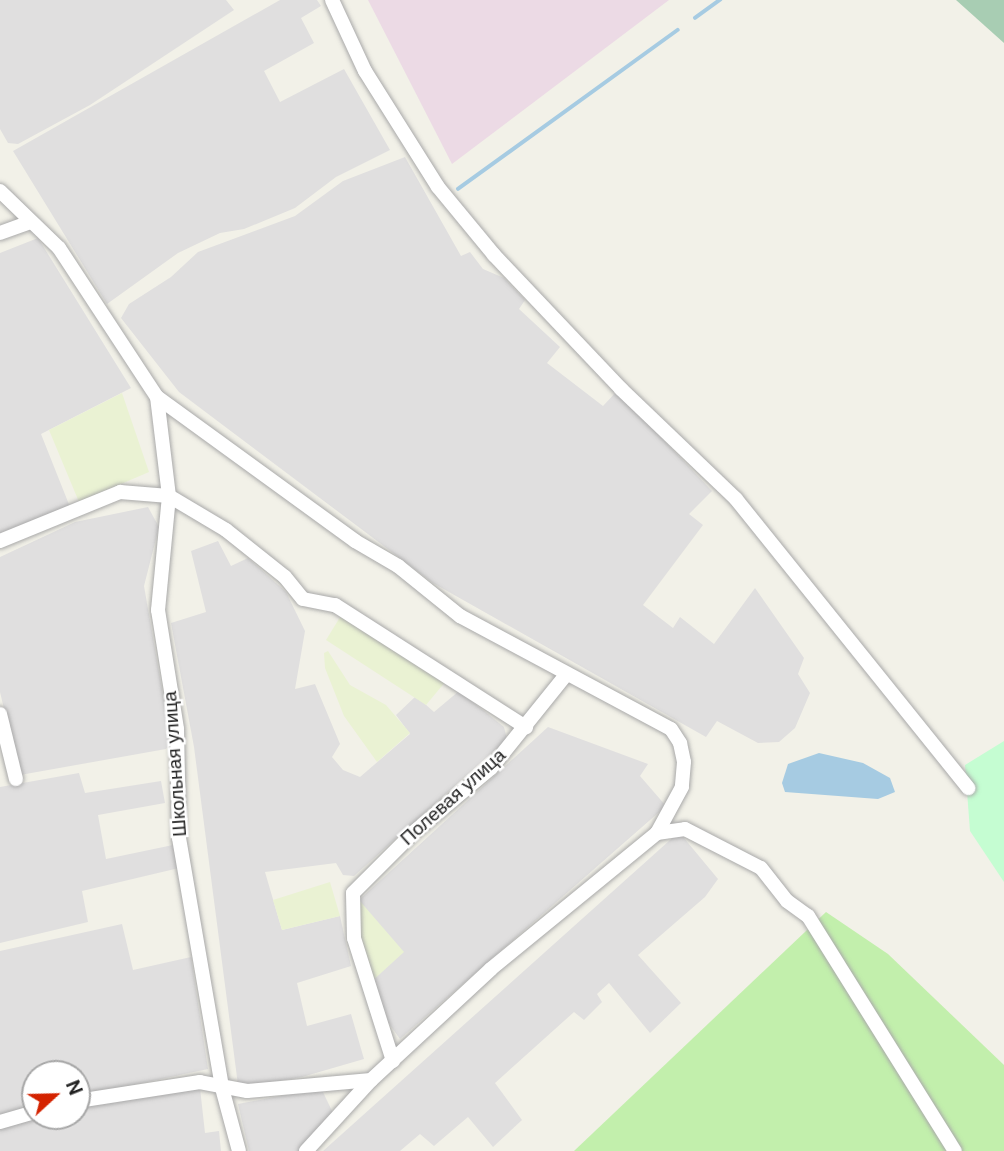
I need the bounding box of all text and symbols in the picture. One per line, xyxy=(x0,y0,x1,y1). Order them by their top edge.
street label: Школьная улица xyxy=(159,691,191,837)
street label: Полевая улица xyxy=(396,744,510,850)
north arrow xyxy=(21,1060,91,1130)
text: N xyxy=(60,1077,88,1099)

